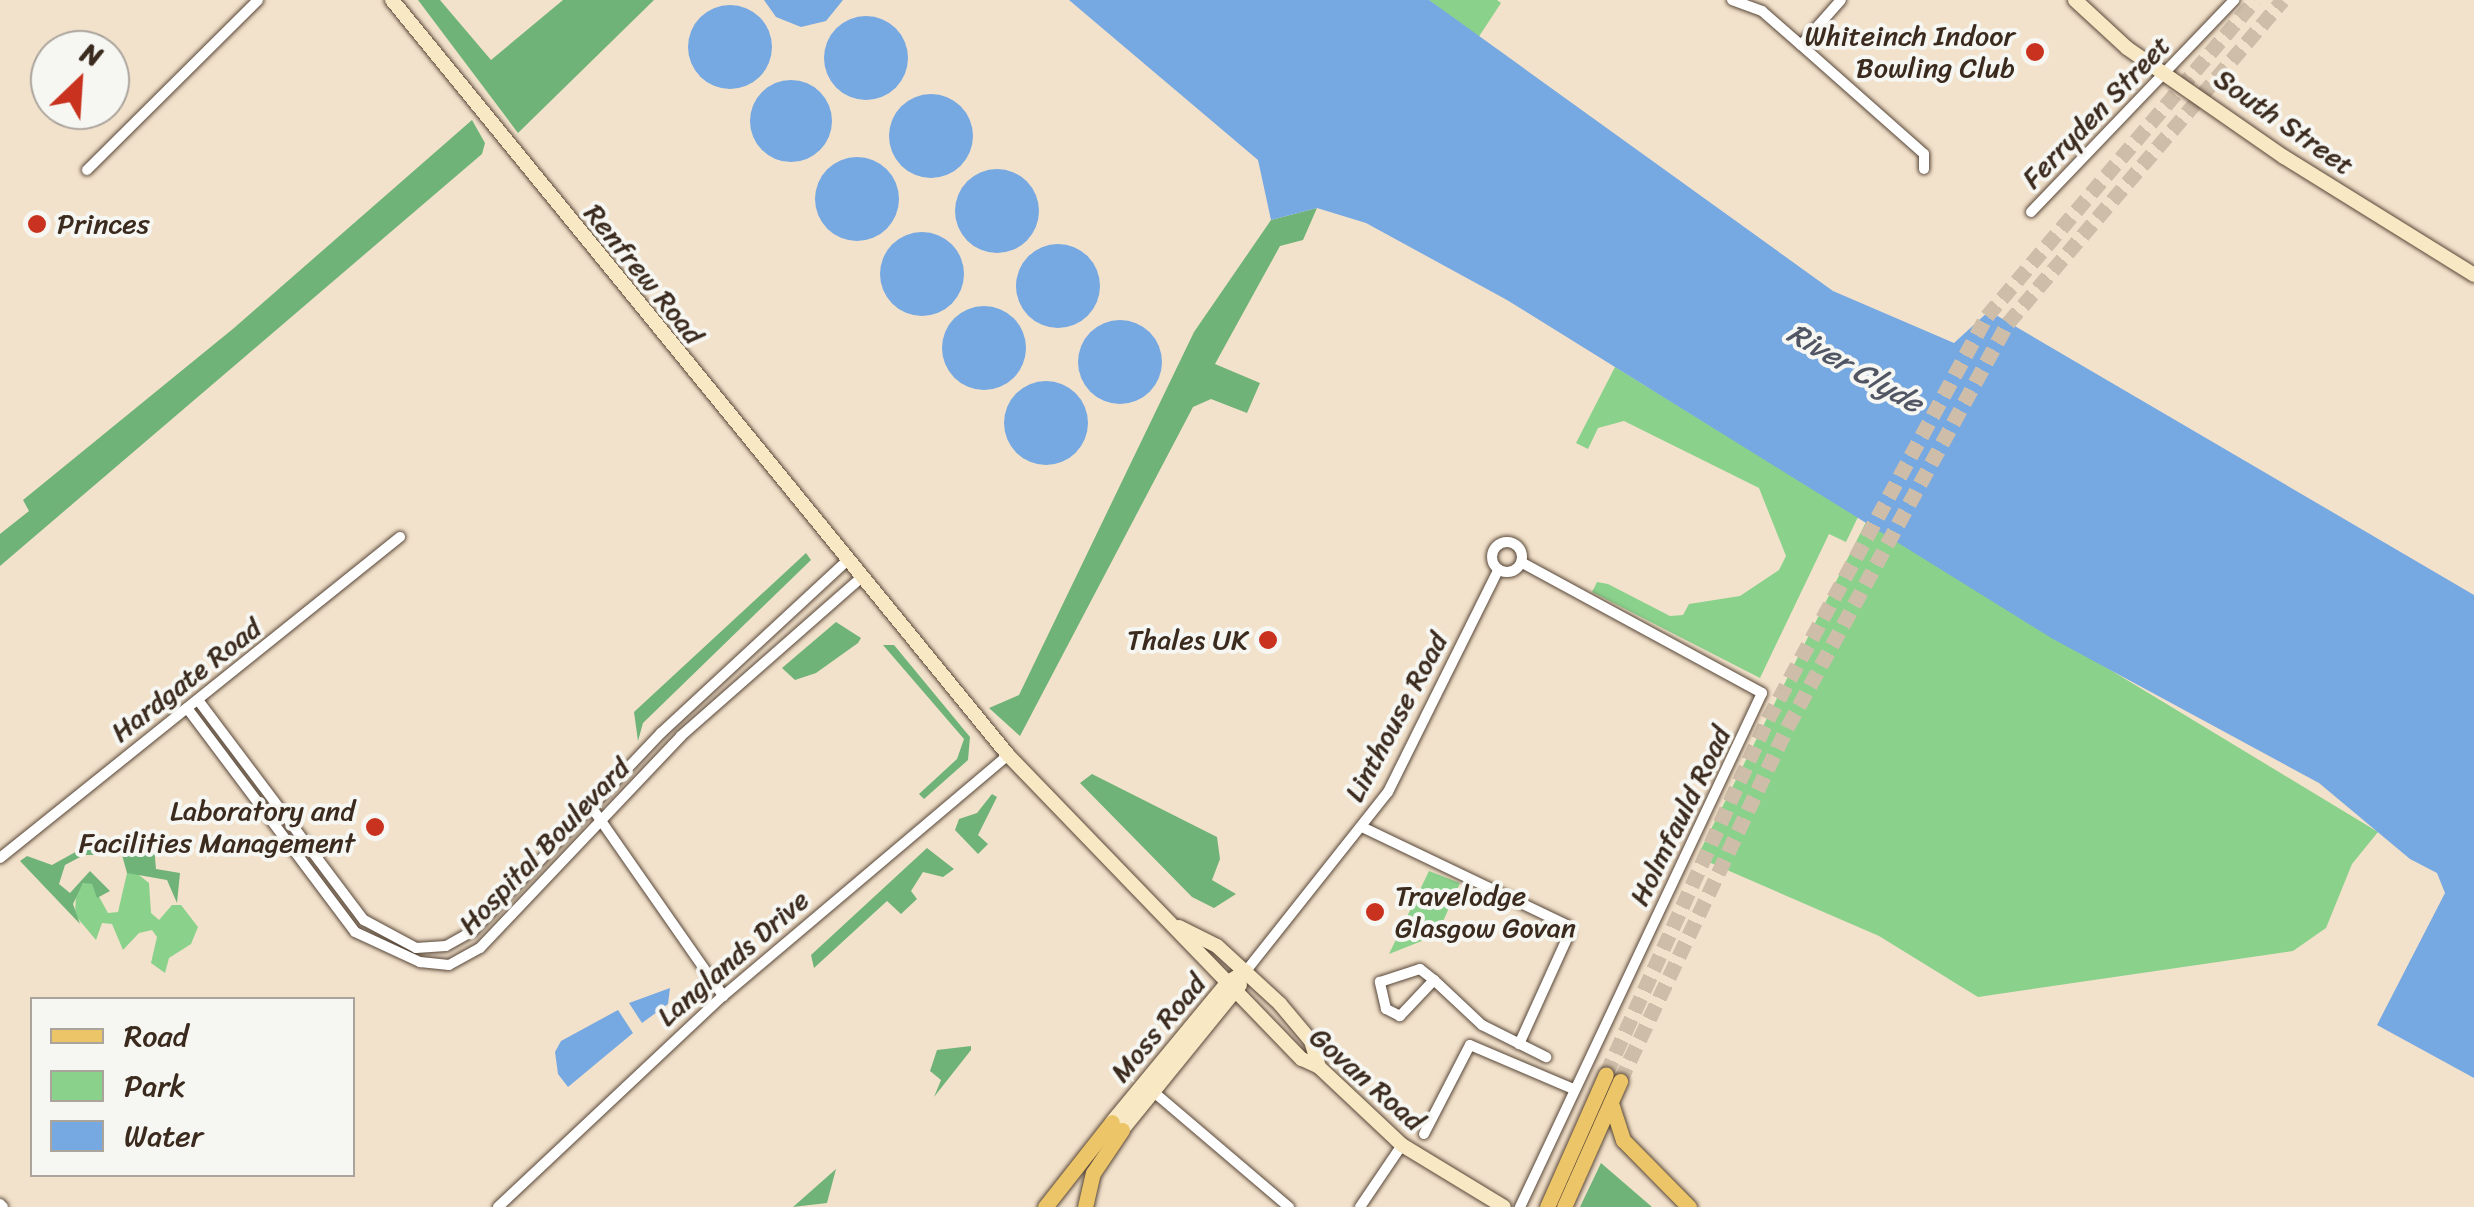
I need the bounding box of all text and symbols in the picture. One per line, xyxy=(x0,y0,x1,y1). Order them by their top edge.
place label: Whiteinch Indoor Bowling Club xyxy=(1805,19,2015,85)
text: N xyxy=(73,28,111,80)
street label: Ferryden Street xyxy=(2015,28,2177,196)
north arrow xyxy=(30,30,130,130)
marker: Whiteinch Indoor Bowling Club xyxy=(2024,41,2046,63)
street label: South Street xyxy=(2208,62,2360,182)
street label: Renfrew Road xyxy=(577,197,711,351)
place label: Princes xyxy=(57,207,150,241)
marker: Princes xyxy=(26,213,48,235)
water label: River Clyde xyxy=(1781,315,1929,421)
street label: Hardgate Road xyxy=(104,611,268,749)
place label: Thales UK xyxy=(1127,623,1248,657)
street label: Linthouse Road xyxy=(1337,627,1455,807)
marker: Thales UK xyxy=(1257,629,1279,651)
street label: Holmfauld Road xyxy=(1622,721,1738,911)
street label: Hospital Boulevard xyxy=(451,751,637,941)
place label: Laboratory and Facilities Management xyxy=(78,794,355,860)
marker: Laboratory and Facilities Management xyxy=(364,816,386,838)
place label: Travelodge Glasgow Govan xyxy=(1395,879,1576,945)
street label: Langlands Drive xyxy=(650,883,816,1033)
marker: Travelodge Glasgow Govan xyxy=(1364,901,1386,923)
street label: Moss Road xyxy=(1103,967,1213,1089)
legend xyxy=(30,997,355,1177)
text: Road xyxy=(124,1009,188,1063)
street label: Govan Road xyxy=(1303,1020,1431,1138)
text: Park xyxy=(124,1059,186,1113)
text: Water xyxy=(124,1109,203,1163)

